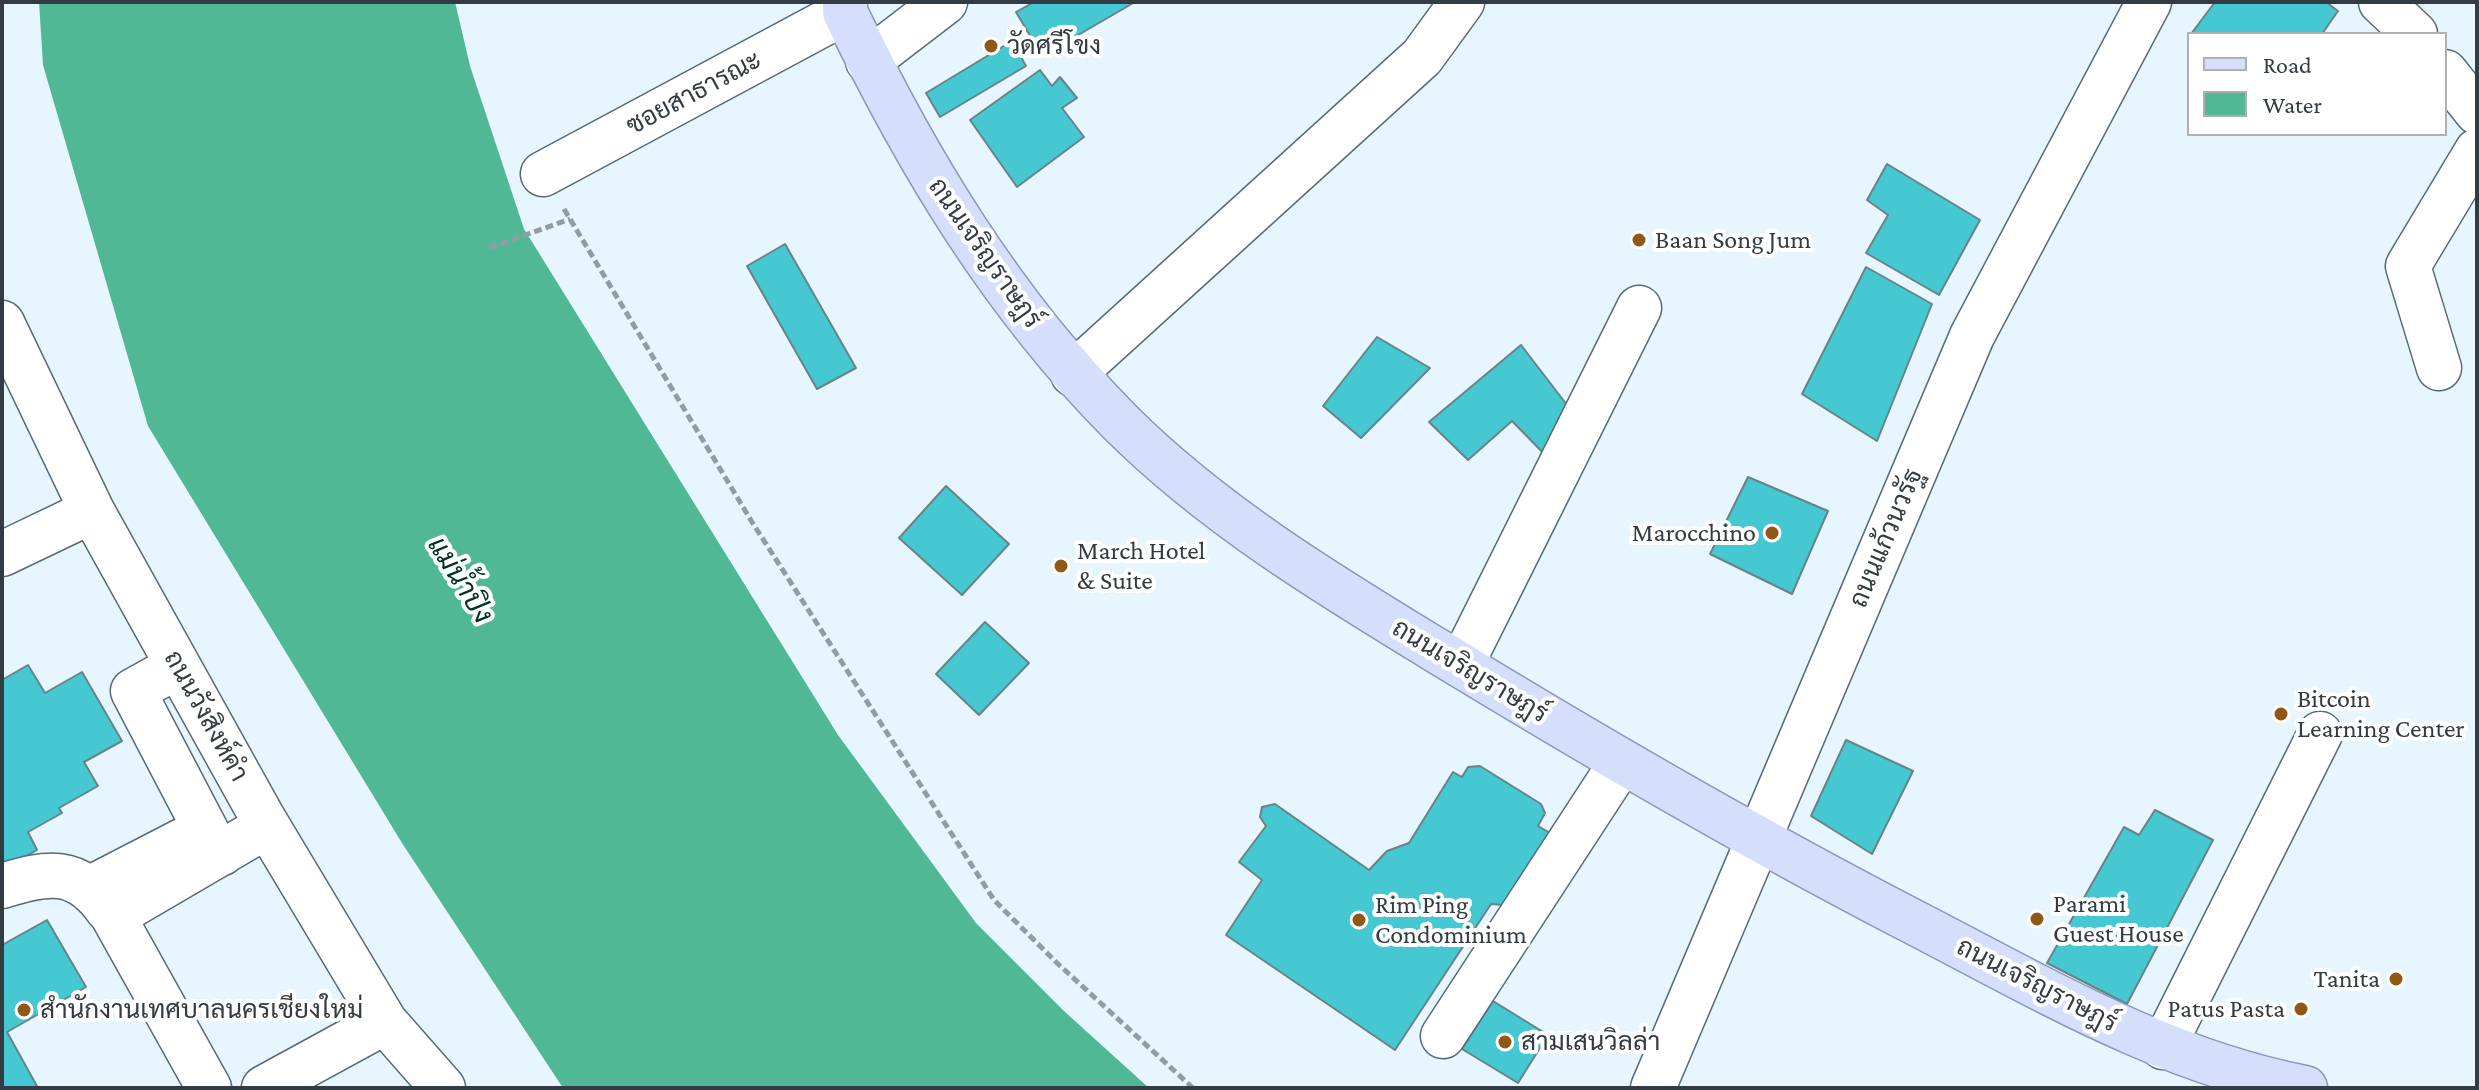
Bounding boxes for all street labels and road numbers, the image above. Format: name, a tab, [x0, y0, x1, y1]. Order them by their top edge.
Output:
street label: ซอยสาธารณะ	[621, 44, 767, 142]
street label: ถนนเจริญราษฎร์	[922, 172, 1048, 334]
street label: ถนนแก้วนวรัฐ	[1843, 464, 1929, 612]
street label: ถนนเจริญราษฎร์	[1386, 612, 1554, 730]
street label: ถนนวังสิงห์คำ	[157, 645, 255, 787]
street label: ถนนเจริญราษฎร์	[1951, 931, 2123, 1039]

